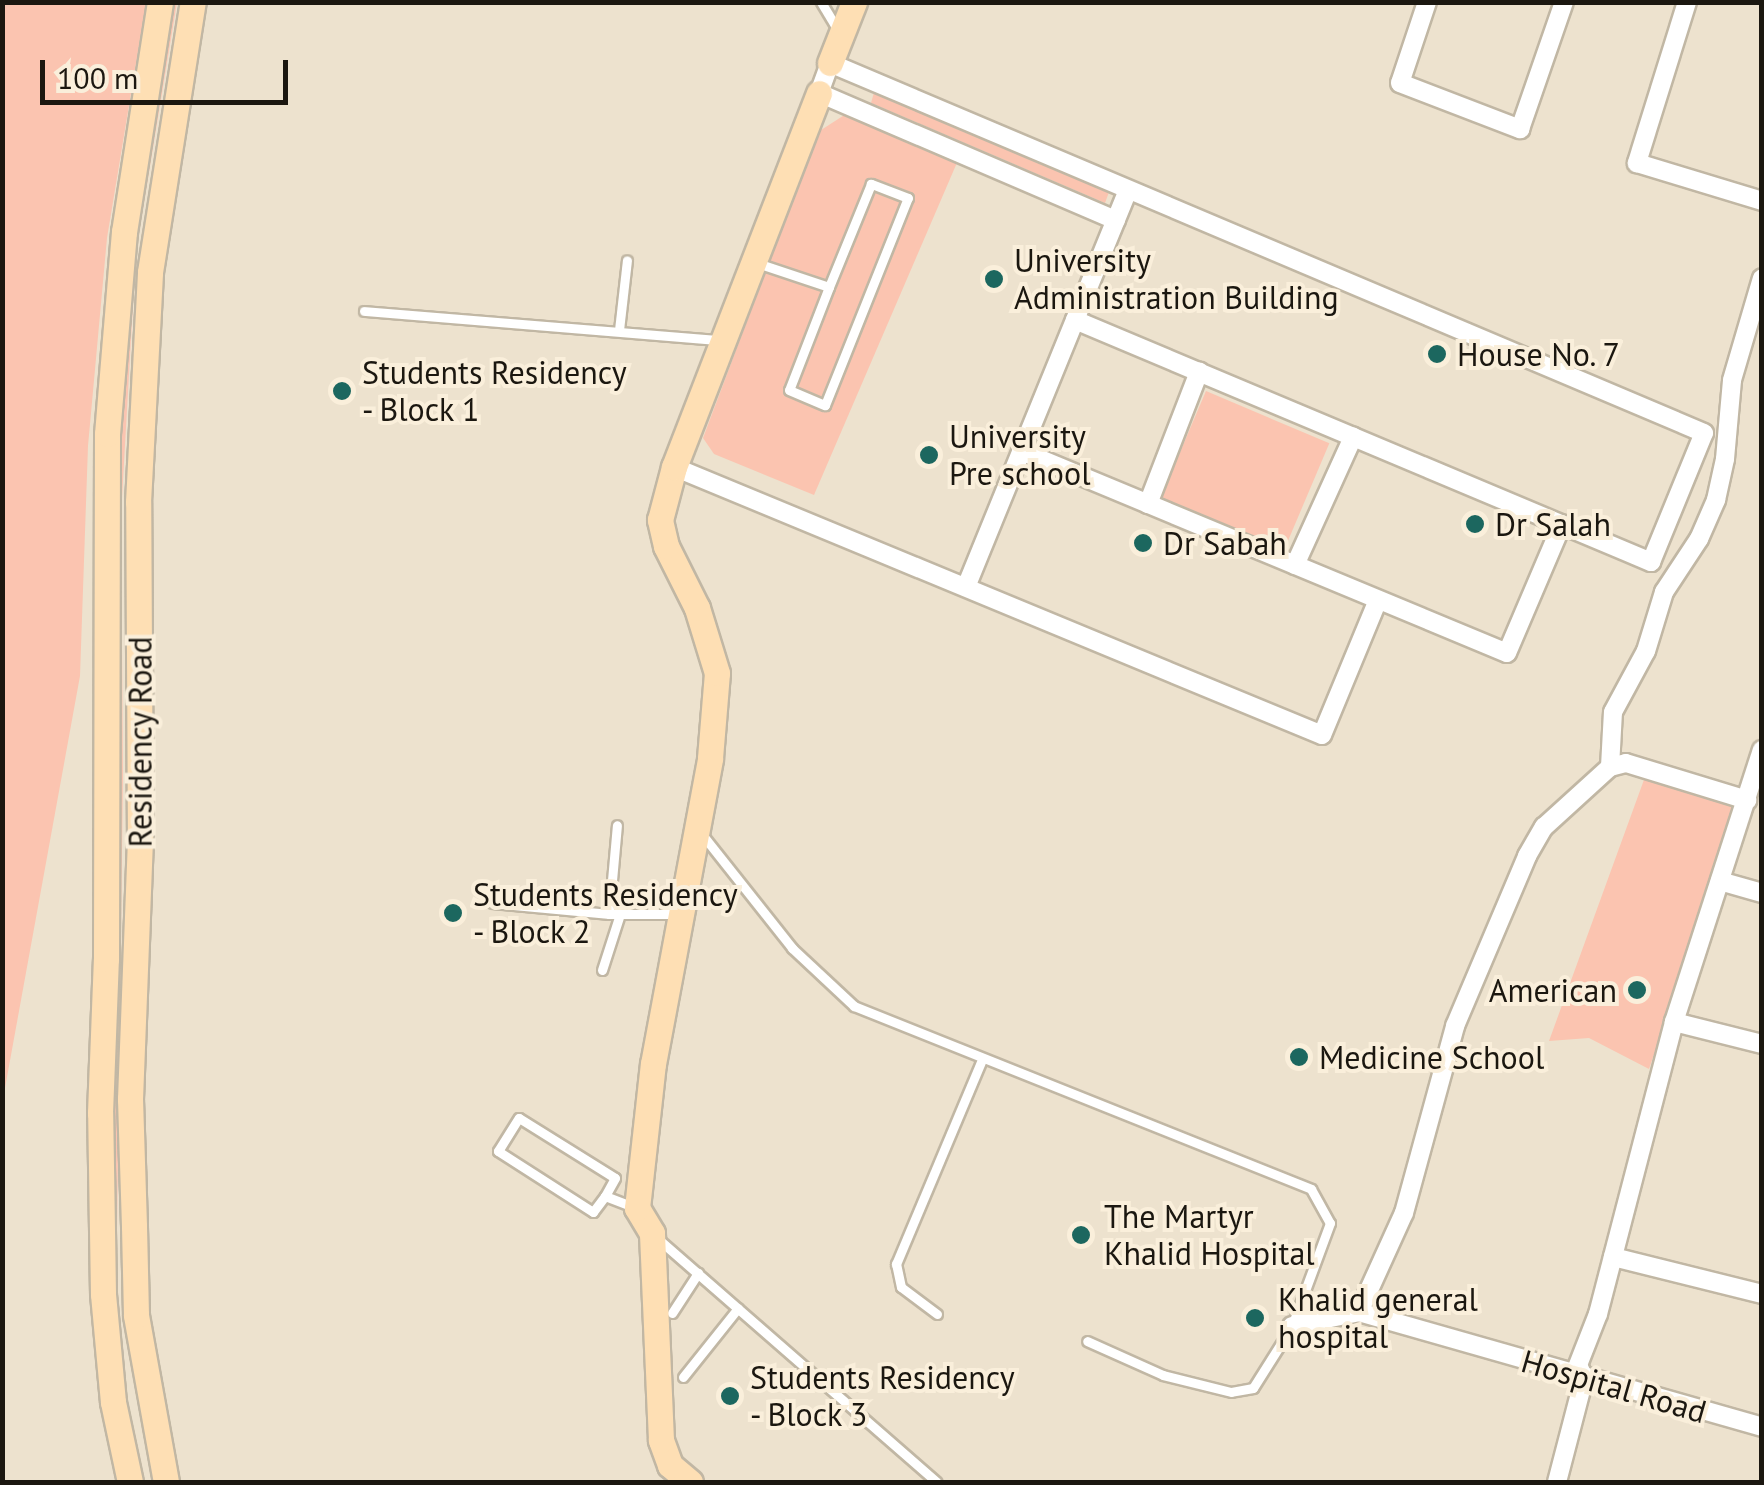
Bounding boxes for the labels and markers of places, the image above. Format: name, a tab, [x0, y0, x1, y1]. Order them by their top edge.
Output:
place label: University Administration Building	[1014, 242, 1339, 317]
marker: University Administration Building	[983, 268, 1005, 290]
place label: House No. 7	[1457, 335, 1622, 373]
marker: House No. 7	[1426, 343, 1448, 365]
place label: Students Residency - Block 1	[362, 354, 627, 429]
marker: Students Residency - Block 1	[331, 380, 353, 402]
place label: University Pre school	[949, 418, 1091, 493]
marker: University Pre school	[918, 444, 940, 466]
place label: Dr Salah	[1495, 505, 1611, 543]
marker: Dr Salah	[1464, 513, 1486, 535]
place label: Dr Sabah	[1163, 524, 1287, 562]
marker: Dr Sabah	[1132, 532, 1154, 554]
place label: Students Residency - Block 2	[473, 876, 738, 951]
marker: Students Residency - Block 2	[442, 902, 464, 924]
place label: American	[1489, 971, 1617, 1009]
marker: American	[1626, 979, 1648, 1001]
place label: Medicine School	[1319, 1038, 1544, 1076]
marker: Medicine School	[1288, 1046, 1310, 1068]
place label: The Martyr Khalid Hospital	[1104, 1198, 1315, 1273]
marker: The Martyr Khalid Hospital	[1068, 1222, 1094, 1248]
place label: Khalid general hospital	[1278, 1281, 1478, 1356]
marker: Khalid general hospital	[1242, 1305, 1268, 1331]
place label: Students Residency - Block 3	[750, 1359, 1015, 1434]
marker: Students Residency - Block 3	[719, 1385, 741, 1407]

